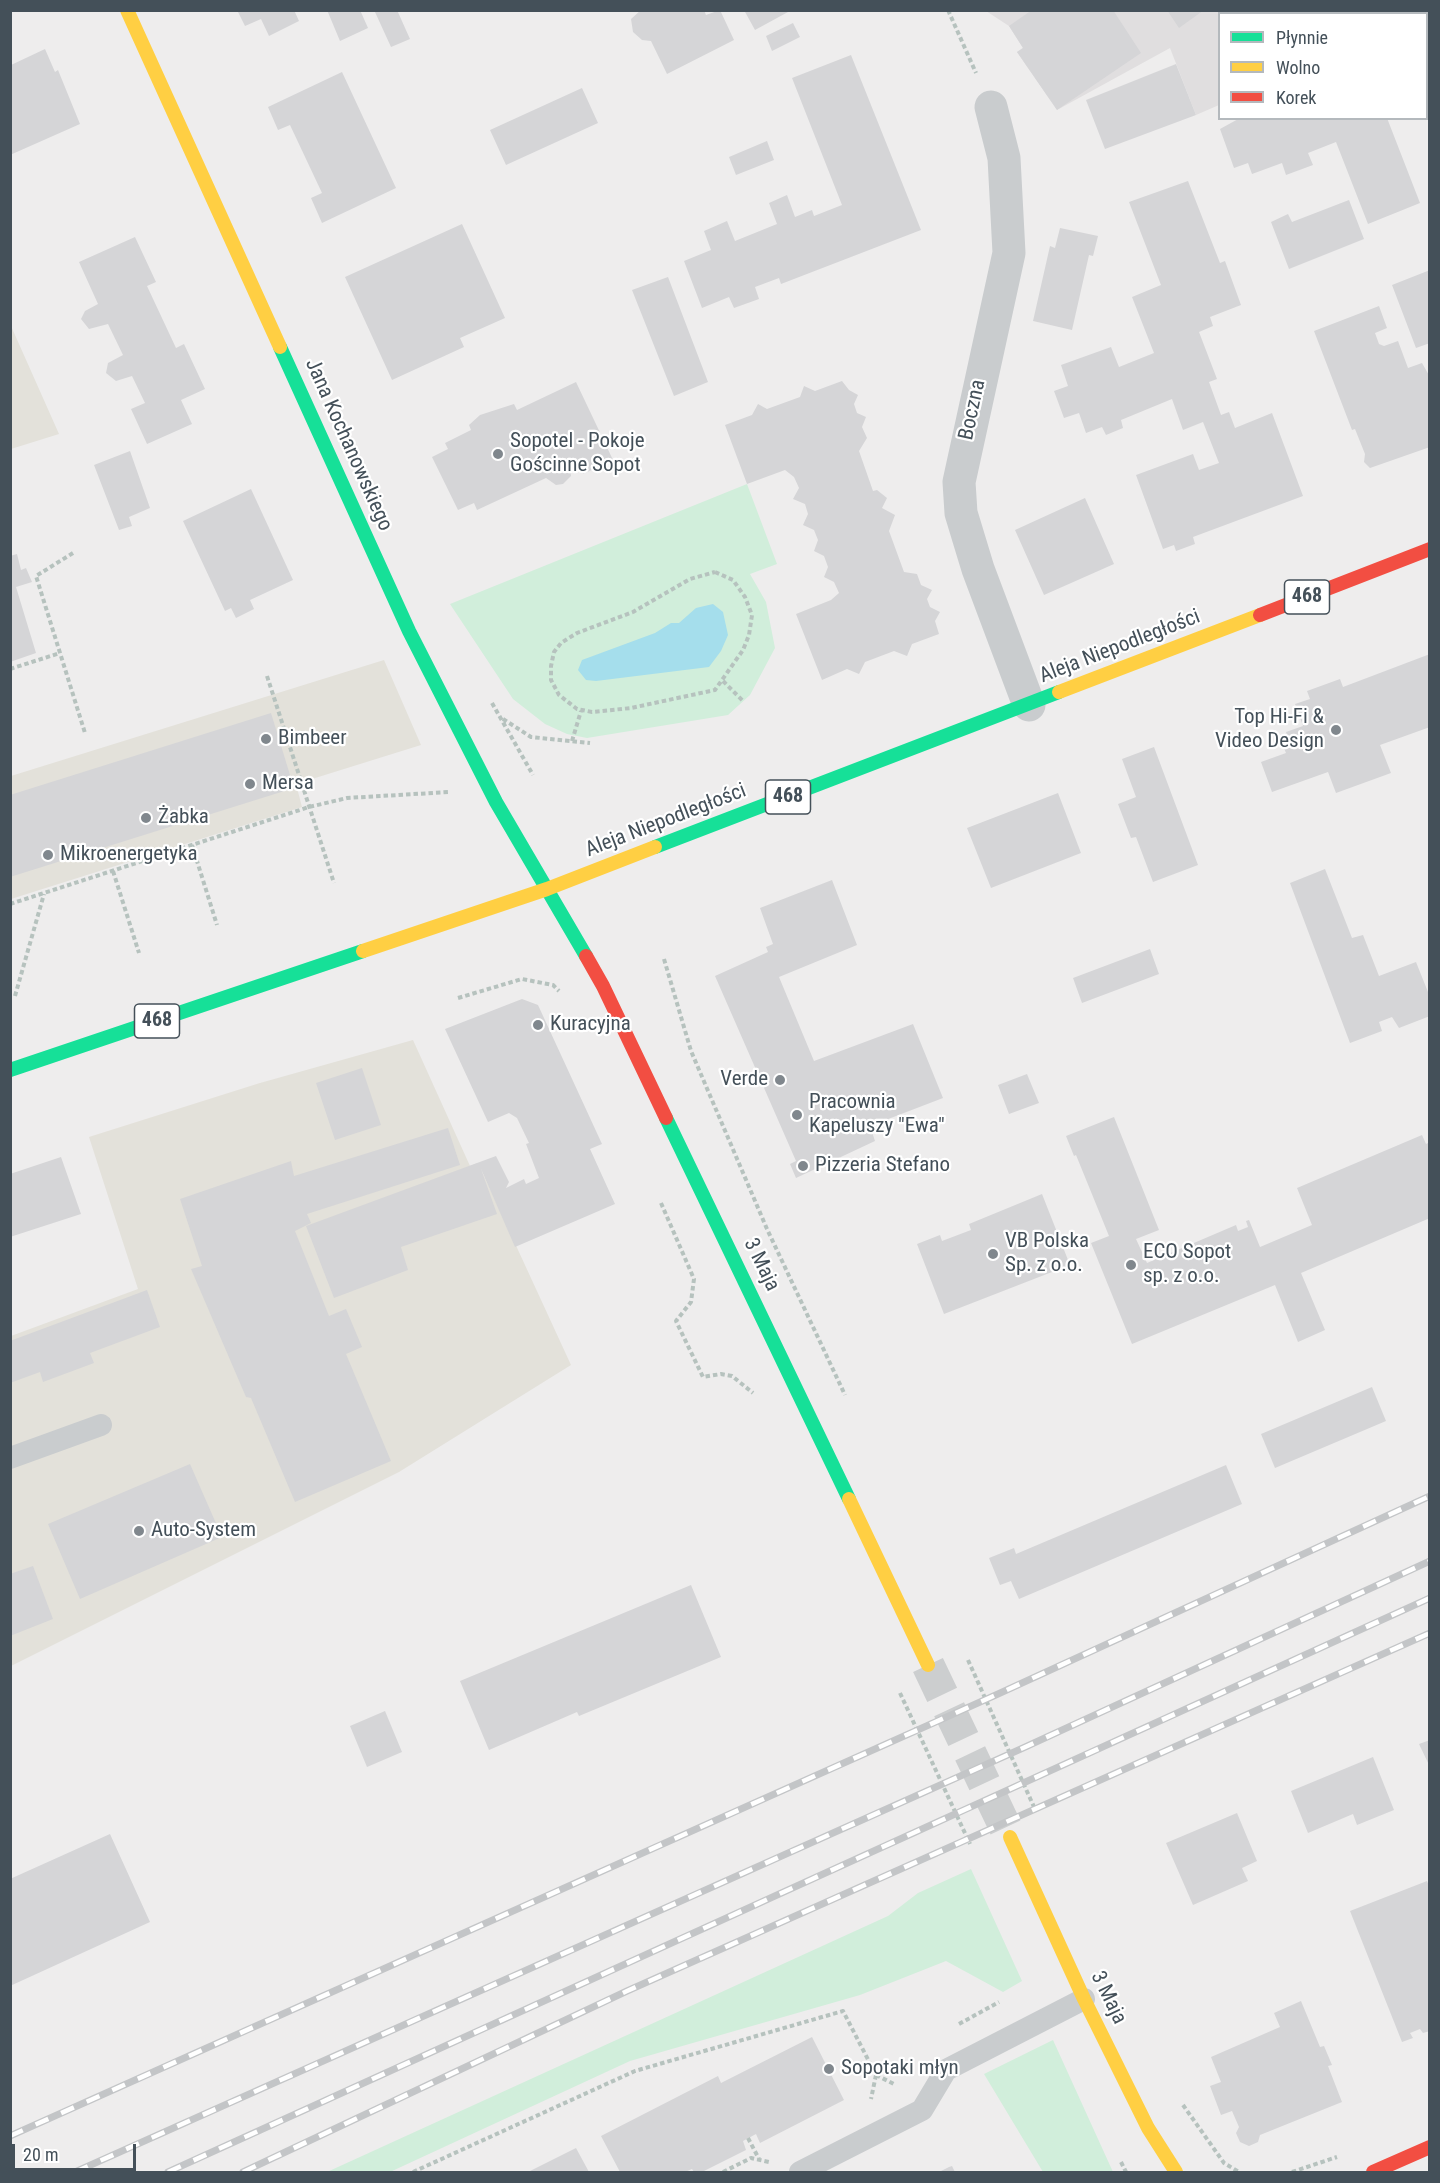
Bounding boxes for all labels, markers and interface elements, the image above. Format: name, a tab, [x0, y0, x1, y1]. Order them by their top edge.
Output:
legend	[1218, 12, 1428, 120]
text: Płynnie	[1276, 27, 1328, 48]
text: Wolno	[1276, 57, 1320, 78]
text: Korek	[1276, 87, 1316, 108]
street label: Jana Kochanowskiego	[299, 355, 397, 535]
street label: Boczna	[954, 377, 992, 443]
place label: Sopotel - Pokoje Gościnne Sopot	[510, 429, 645, 479]
marker: Sopotel - Pokoje Gościnne Sopot	[491, 447, 505, 461]
road number: 468	[1284, 580, 1330, 614]
street label: Aleja Niepodległości	[1036, 605, 1204, 689]
place label: Top Hi-Fi & Video Design	[1215, 705, 1324, 755]
marker: Top Hi-Fi & Video Design	[1329, 723, 1343, 737]
place label: Bimbeer	[278, 726, 347, 752]
marker: Bimbeer	[259, 732, 273, 746]
place label: Mersa	[262, 771, 314, 797]
marker: Mersa	[243, 777, 257, 791]
street label: Aleja Niepodległości	[582, 779, 750, 863]
road number: 468	[766, 780, 810, 814]
place label: Żabka	[158, 805, 209, 831]
marker: Żabka	[139, 811, 153, 825]
place label: Mikroenergetyka	[60, 842, 198, 868]
marker: Mikroenergetyka	[41, 848, 55, 862]
road number: 468	[134, 1004, 180, 1038]
place label: Kuracyjna	[550, 1012, 631, 1038]
marker: Kuracyjna	[531, 1018, 545, 1032]
place label: Verde	[720, 1067, 768, 1093]
marker: Verde	[773, 1073, 787, 1087]
place label: Pracownia Kapeluszy "Ewa"	[809, 1090, 945, 1140]
marker: Pracownia Kapeluszy "Ewa"	[790, 1108, 804, 1122]
place label: Pizzeria Stefano	[815, 1153, 950, 1179]
marker: Pizzeria Stefano	[796, 1159, 810, 1173]
place label: VB Polska Sp. z o.o.	[1005, 1229, 1089, 1279]
street label: 3 Maja	[737, 1234, 785, 1296]
place label: ECO Sopot sp. z o.o.	[1143, 1240, 1231, 1290]
marker: VB Polska Sp. z o.o.	[986, 1247, 1000, 1261]
marker: ECO Sopot sp. z o.o.	[1124, 1258, 1138, 1272]
place label: Auto-System	[151, 1518, 256, 1544]
marker: Auto-System	[132, 1524, 146, 1538]
street label: 3 Maja	[1084, 1967, 1132, 2029]
place label: Sopotaki młyn	[841, 2056, 959, 2082]
marker: Sopotaki młyn	[822, 2062, 836, 2076]
scale bar	[15, 2132, 140, 2170]
text: 20 m	[23, 2144, 58, 2165]

